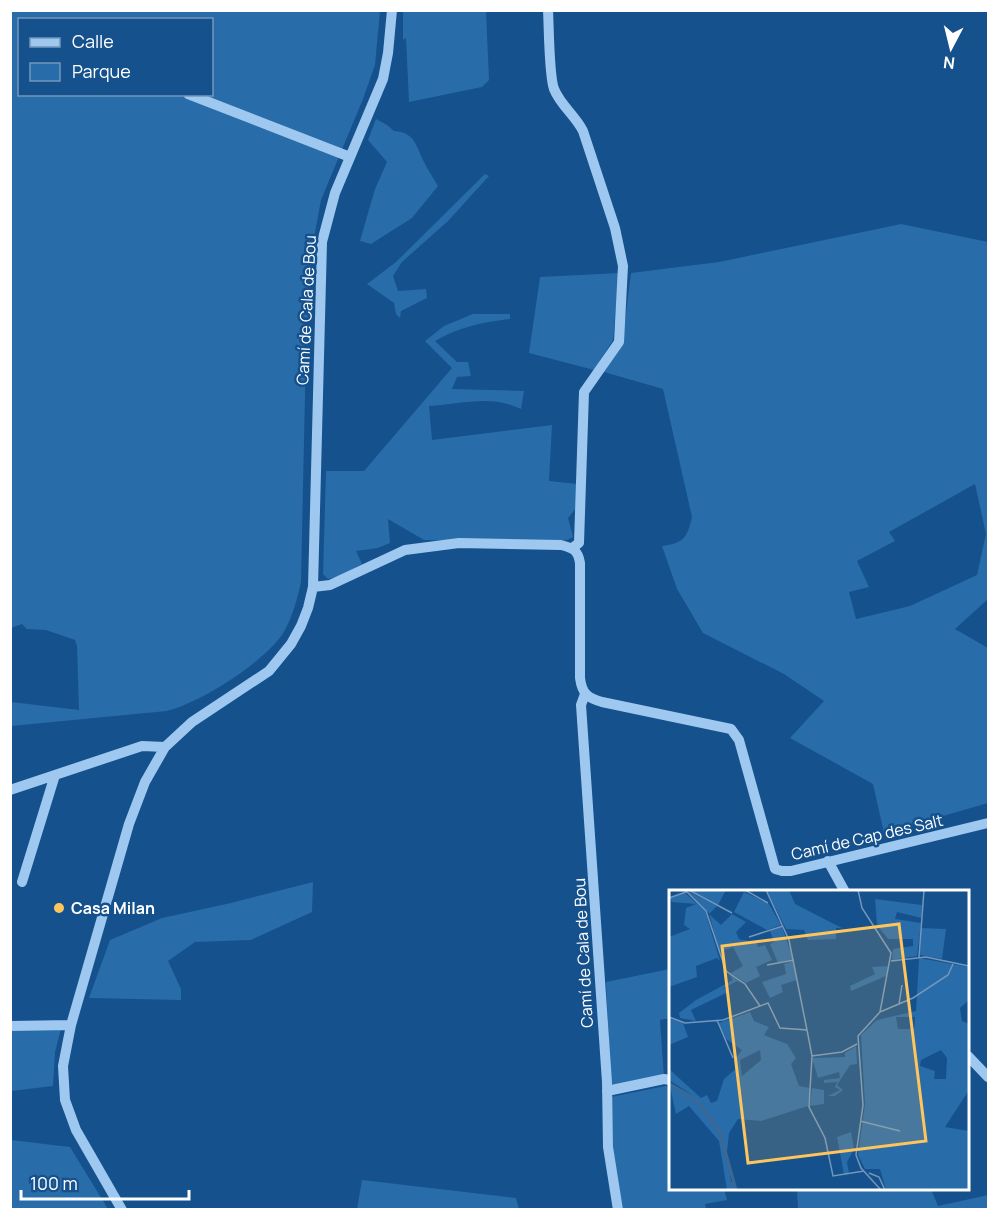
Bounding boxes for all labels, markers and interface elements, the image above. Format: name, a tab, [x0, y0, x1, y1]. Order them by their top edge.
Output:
legend	[18, 18, 213, 96]
north arrow	[921, 18, 981, 78]
text: Calle	[72, 29, 114, 53]
text: N	[942, 51, 956, 75]
text: Parque	[72, 59, 131, 83]
street label: Camí de Cala de Bou	[291, 235, 321, 385]
street label: Camí de Cap des Salt	[789, 809, 945, 865]
street label: Camí de Cala de Bou	[568, 878, 598, 1028]
inset map	[669, 890, 969, 1190]
place label: Casa Milan	[71, 897, 155, 919]
marker: Casa Milan	[52, 901, 66, 915]
scale bar	[21, 1163, 189, 1201]
text: 100 m	[30, 1171, 78, 1195]

